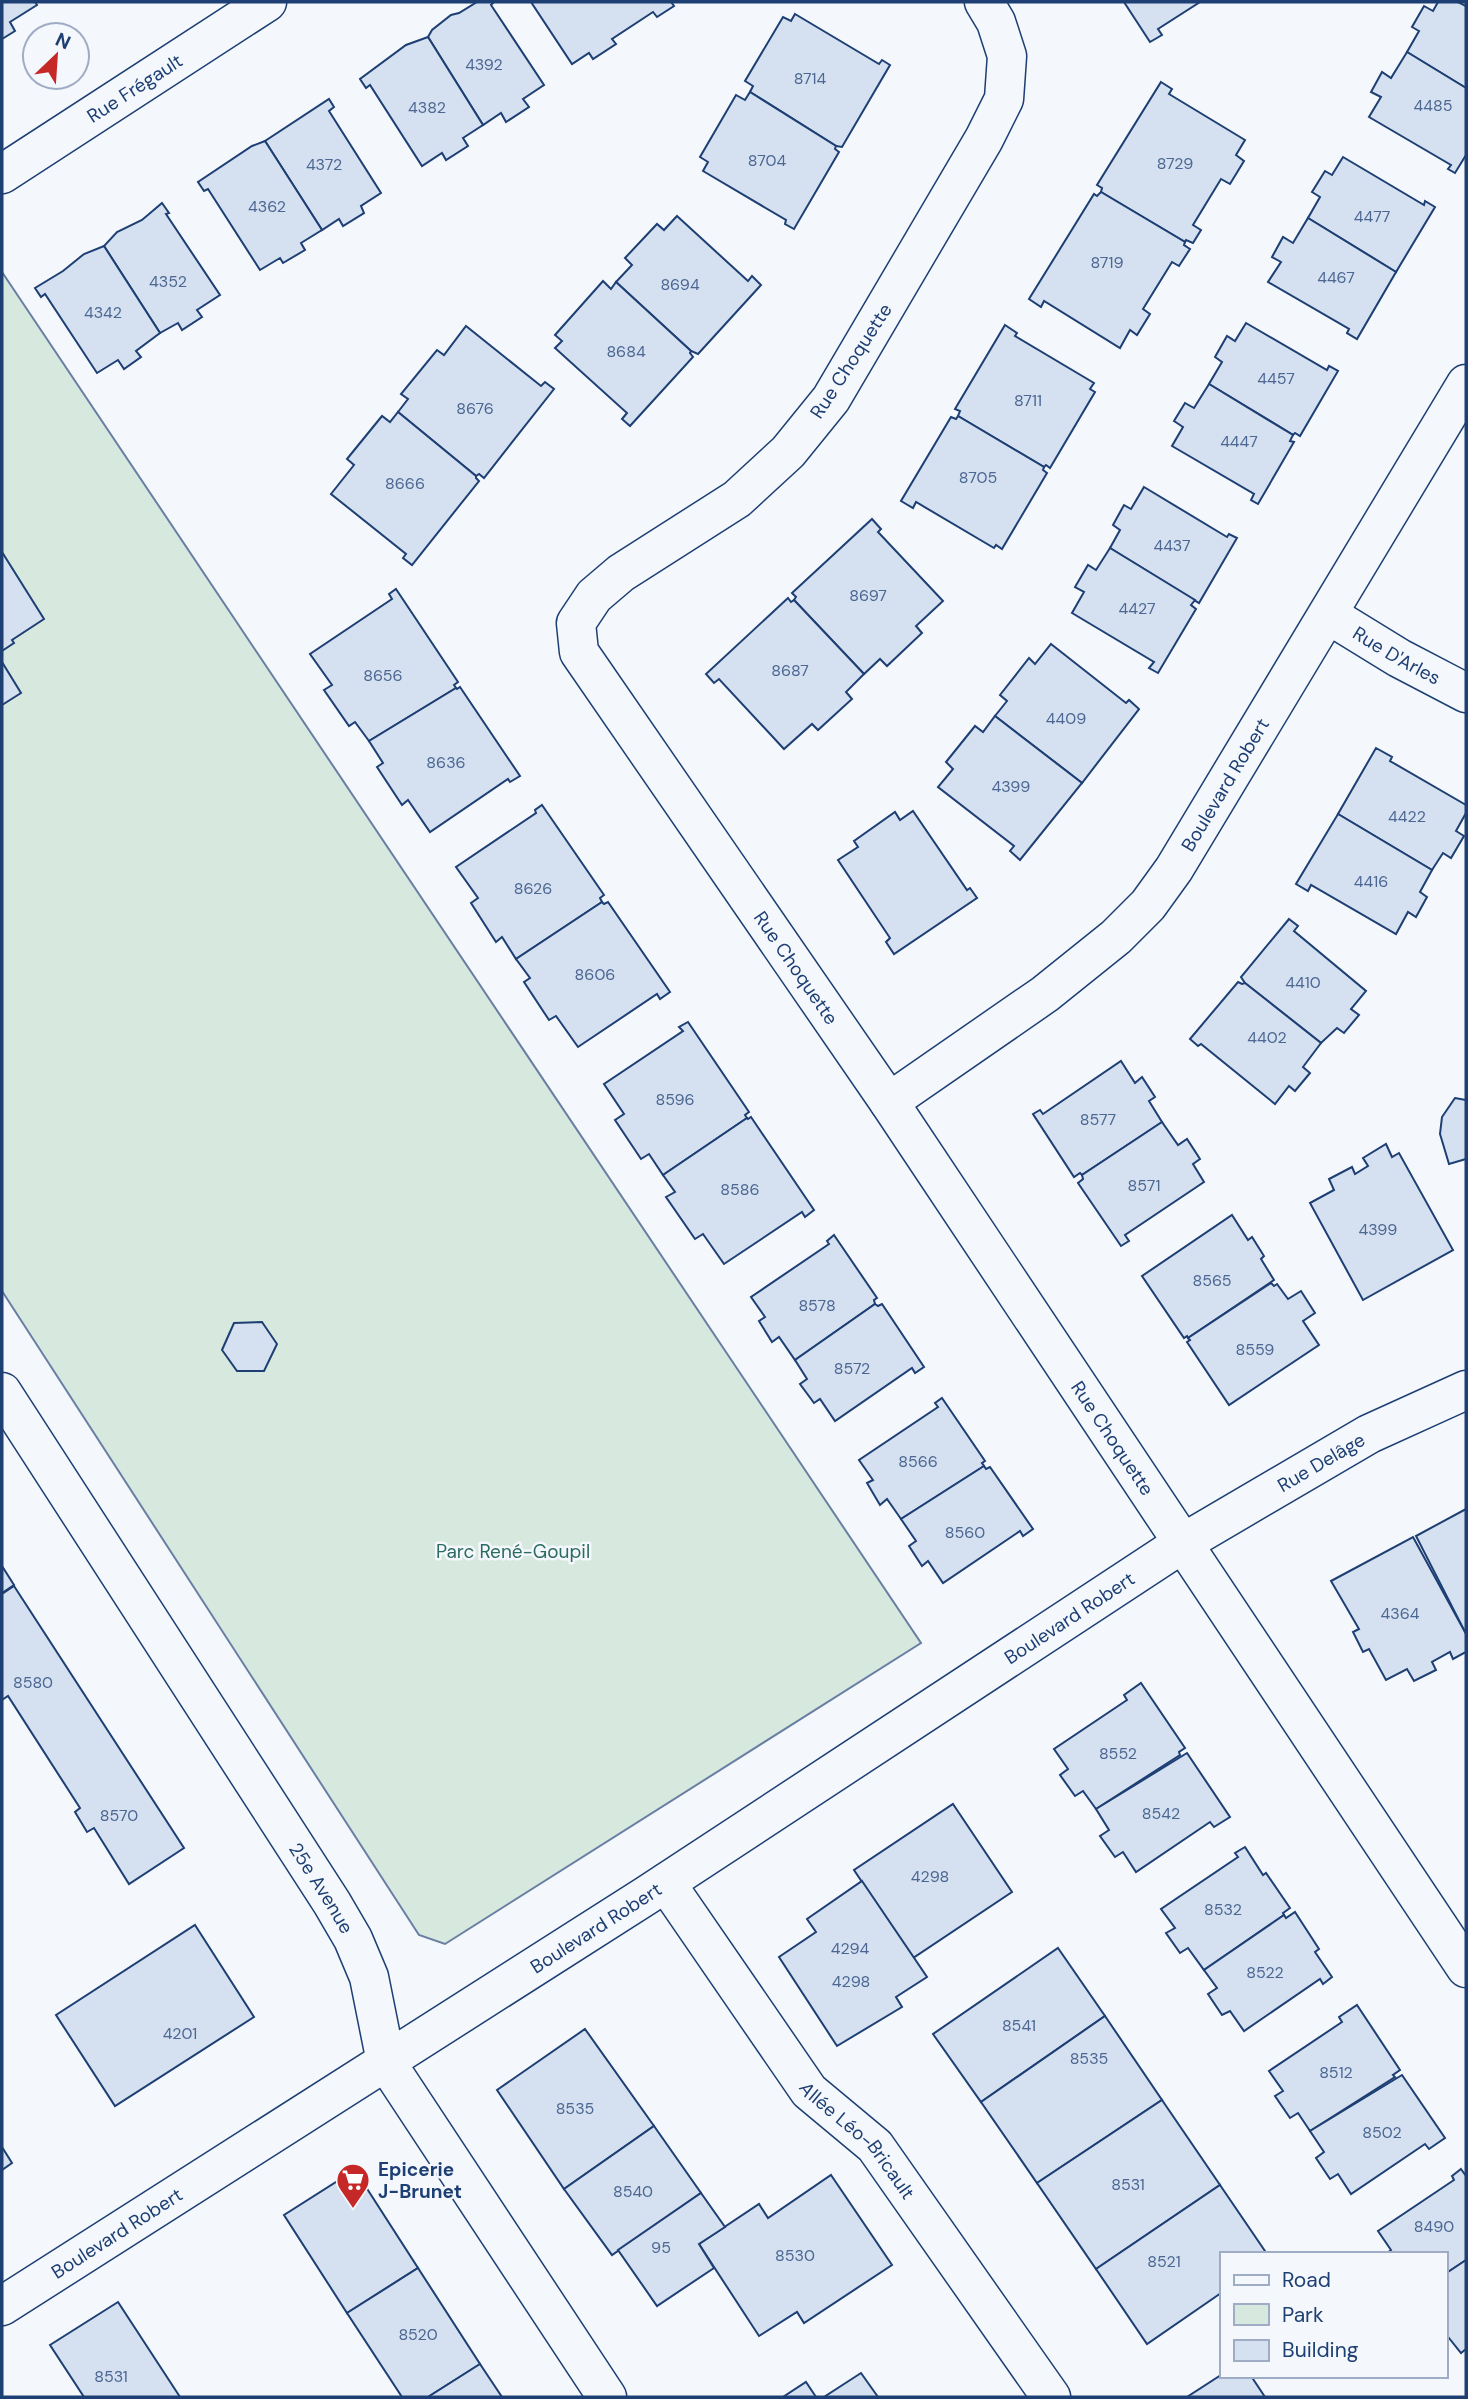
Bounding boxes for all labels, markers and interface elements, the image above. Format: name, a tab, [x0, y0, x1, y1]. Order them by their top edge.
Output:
north arrow	[21, 21, 91, 91]
text: N	[51, 27, 75, 55]
street label: Rue Frégault	[82, 48, 187, 128]
house number: 4392	[465, 54, 503, 75]
house number: 8714	[794, 68, 827, 89]
house number: 4485	[1414, 95, 1452, 116]
house number: 4382	[408, 97, 446, 118]
house number: 8704	[748, 150, 786, 171]
house number: 8729	[1157, 153, 1193, 174]
house number: 4372	[306, 154, 342, 175]
house number: 4362	[248, 196, 286, 217]
house number: 4477	[1354, 206, 1390, 227]
house number: 8719	[1091, 252, 1123, 273]
house number: 4467	[1317, 267, 1355, 288]
house number: 4352	[149, 271, 187, 292]
house number: 8694	[660, 274, 700, 295]
street label: Rue Choquette	[804, 299, 898, 423]
house number: 4342	[84, 302, 122, 323]
house number: 8684	[606, 341, 646, 362]
house number: 4457	[1257, 368, 1295, 389]
house number: 8711	[1014, 390, 1042, 411]
house number: 8676	[456, 398, 494, 419]
house number: 4447	[1220, 431, 1258, 452]
house number: 8705	[959, 467, 997, 488]
house number: 8666	[385, 473, 425, 494]
house number: 4437	[1153, 535, 1191, 556]
house number: 8697	[849, 585, 887, 606]
house number: 4427	[1119, 598, 1155, 619]
street label: Rue D'Arles	[1348, 620, 1445, 690]
house number: 8687	[771, 660, 809, 681]
house number: 8656	[363, 665, 403, 686]
house number: 4409	[1046, 708, 1086, 729]
street label: Boulevard Robert	[1175, 713, 1274, 856]
house number: 8636	[426, 752, 466, 773]
house number: 4399	[992, 776, 1030, 797]
house number: 4422	[1388, 806, 1426, 827]
house number: 4416	[1354, 871, 1388, 892]
house number: 8626	[514, 878, 552, 899]
street label: Rue Choquette	[748, 906, 844, 1029]
house number: 8606	[575, 964, 615, 985]
house number: 4410	[1285, 972, 1321, 993]
house number: 4402	[1247, 1027, 1287, 1048]
house number: 8596	[655, 1089, 695, 1110]
house number: 8577	[1080, 1109, 1116, 1130]
house number: 8571	[1128, 1175, 1160, 1196]
house number: 8586	[720, 1179, 760, 1200]
house number: 4399	[1359, 1219, 1397, 1240]
house number: 8565	[1193, 1270, 1231, 1291]
house number: 8578	[798, 1295, 836, 1316]
house number: 8559	[1236, 1339, 1274, 1360]
house number: 8572	[834, 1358, 870, 1379]
street label: Rue Choquette	[1066, 1376, 1160, 1500]
street label: Rue Delâge	[1273, 1427, 1369, 1498]
house number: 8566	[898, 1451, 938, 1472]
house number: 8560	[945, 1522, 985, 1543]
park label: Parc René-Goupil	[436, 1539, 590, 1564]
street label: Boulevard Robert	[999, 1566, 1139, 1670]
house number: 4364	[1381, 1603, 1420, 1624]
house number: 8580	[13, 1672, 53, 1693]
house number: 8552	[1099, 1743, 1137, 1764]
house number: 8542	[1142, 1803, 1180, 1824]
house number: 8570	[100, 1805, 138, 1826]
street label: 25e Avenue	[284, 1838, 360, 1938]
house number: 4298	[911, 1866, 949, 1887]
street label: Boulevard Robert	[525, 1876, 666, 1979]
house number: 8532	[1204, 1899, 1242, 1920]
house number: 4294	[831, 1938, 870, 1959]
house number: 8522	[1246, 1962, 1284, 1983]
house number: 4298	[832, 1971, 870, 1992]
house number: 8541	[1002, 2015, 1036, 2036]
house number: 4201	[163, 2023, 197, 2044]
house number: 8535	[1070, 2048, 1108, 2069]
house number: 8512	[1319, 2062, 1353, 2083]
street label: Allée Léo-Bricault	[794, 2077, 921, 2204]
house number: 8535	[556, 2098, 594, 2119]
house number: 8502	[1362, 2122, 1402, 2143]
place label: Epicerie J-Brunet	[378, 2157, 462, 2204]
supermarket icon: Epicerie J-Brunet	[334, 2161, 372, 2210]
house number: 8531	[1111, 2174, 1145, 2195]
house number: 8540	[613, 2181, 653, 2202]
street label: Boulevard Robert	[46, 2182, 187, 2284]
house number: 8490	[1414, 2216, 1454, 2237]
house number: 95	[651, 2237, 671, 2258]
house number: 8530	[775, 2245, 815, 2266]
house number: 8521	[1147, 2251, 1181, 2272]
legend	[1220, 2252, 1447, 2378]
text: Road	[1282, 2266, 1331, 2294]
text: Park	[1282, 2301, 1324, 2329]
house number: 8520	[398, 2324, 438, 2345]
text: Building	[1282, 2336, 1359, 2364]
house number: 8531	[94, 2366, 128, 2387]

